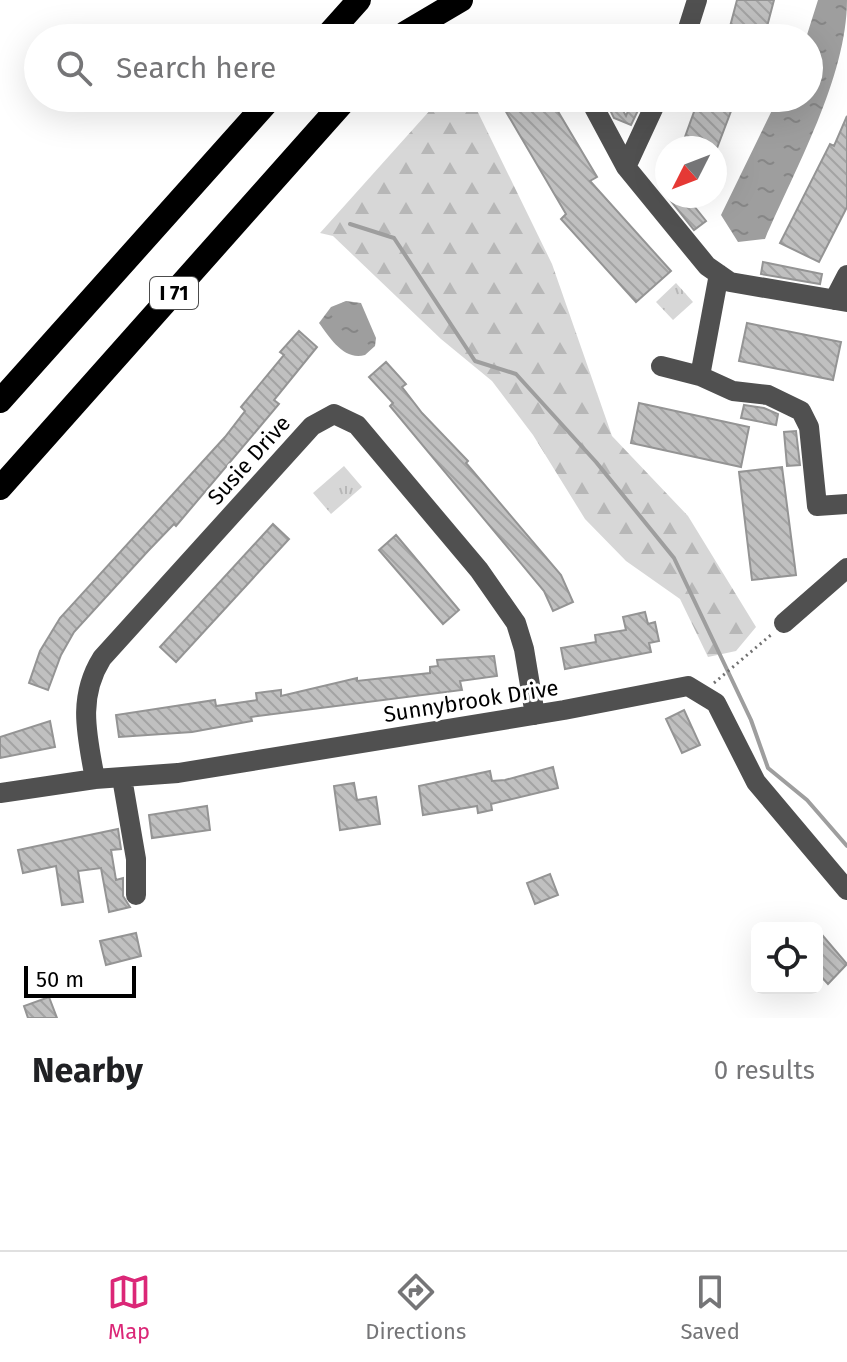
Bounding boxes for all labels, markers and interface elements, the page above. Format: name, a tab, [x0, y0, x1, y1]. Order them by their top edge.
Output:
search box	[24, 24, 823, 112]
icon: search	[52, 46, 96, 90]
text: Search here	[116, 50, 276, 86]
north arrow	[655, 136, 727, 208]
road number: I 71	[150, 277, 198, 309]
street label: Susie Drive	[202, 410, 296, 510]
street label: Sunnybrook Drive	[382, 674, 560, 728]
map controls	[751, 922, 823, 994]
button: locate	[751, 922, 823, 994]
scale bar	[24, 962, 136, 998]
text: 50 m	[36, 966, 84, 993]
text: Nearby	[32, 1050, 143, 1091]
text: 0 results	[714, 1055, 815, 1086]
tab: Map	[107, 1270, 151, 1345]
tab: Directions	[365, 1270, 466, 1345]
tab: Saved	[680, 1270, 740, 1345]

